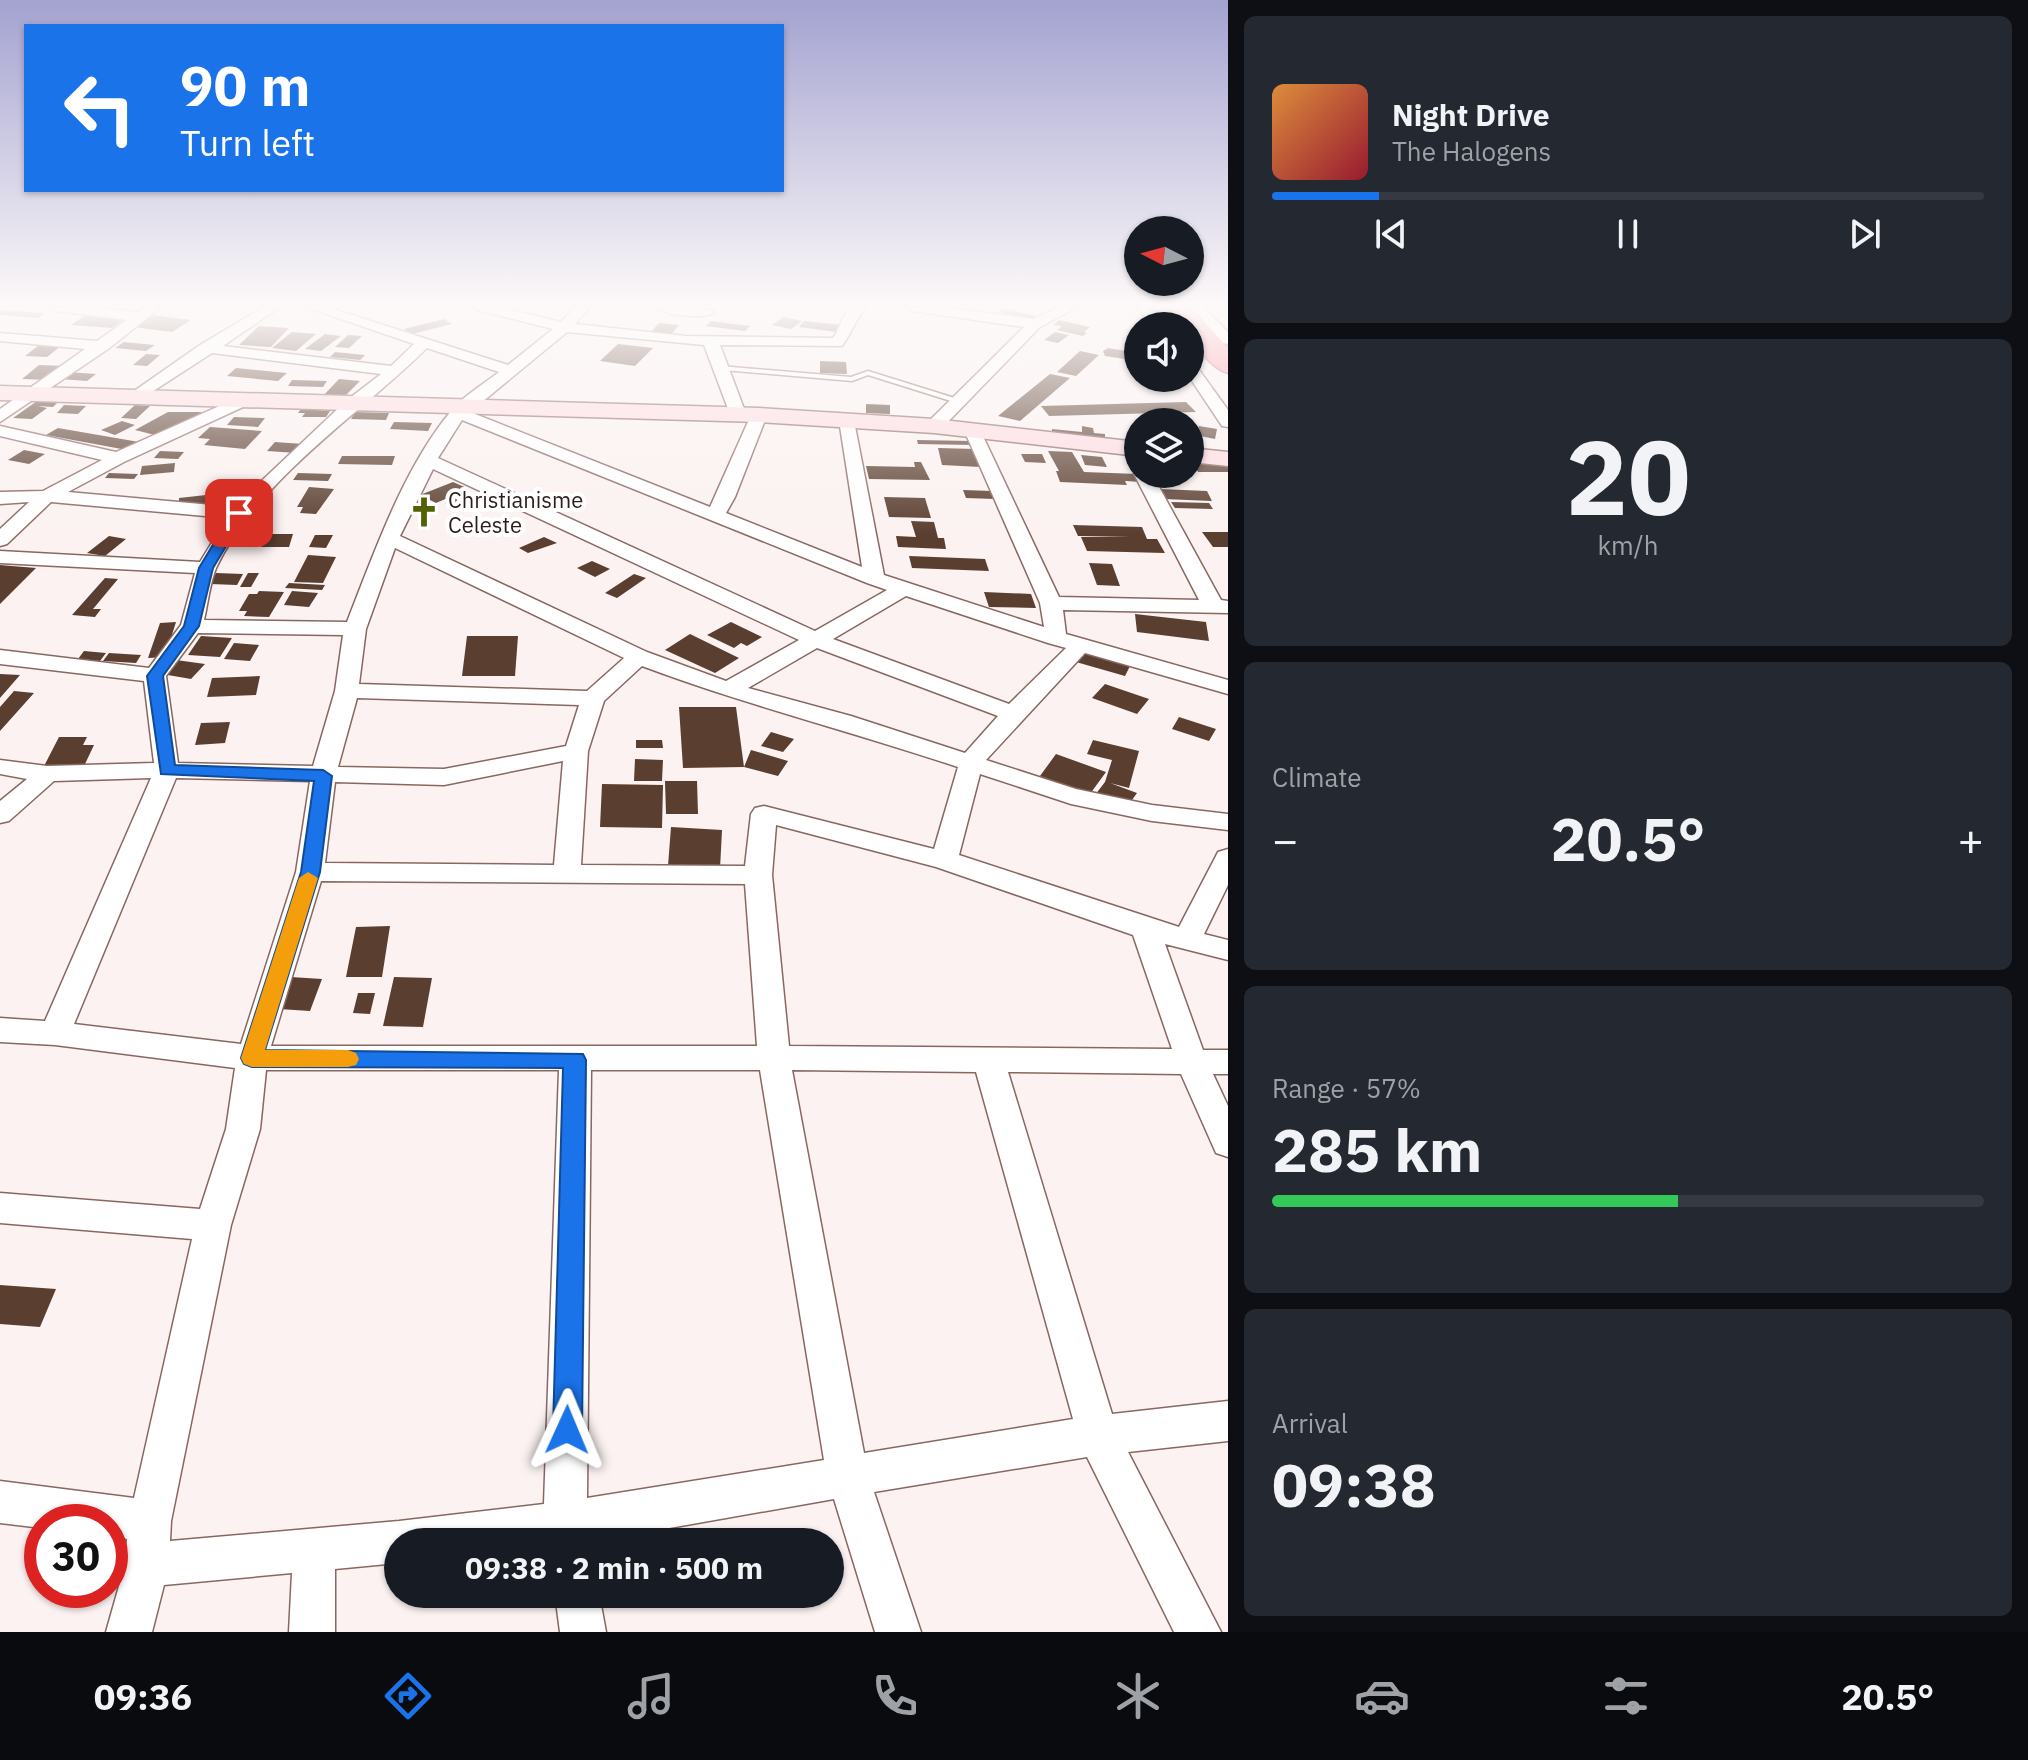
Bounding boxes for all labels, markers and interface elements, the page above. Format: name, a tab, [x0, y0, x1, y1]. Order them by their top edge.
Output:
text: 90 m	[180, 49, 310, 121]
icon: left	[48, 56, 152, 160]
text: Night Drive	[1392, 95, 1550, 134]
text: Turn left	[180, 119, 315, 166]
text: The Halogens	[1392, 134, 1551, 168]
icon: previous	[1369, 212, 1413, 256]
icon: pause	[1606, 212, 1650, 256]
icon: next	[1843, 212, 1887, 256]
north arrow	[1124, 216, 1204, 296]
map controls	[1124, 216, 1204, 488]
button: sound	[1124, 312, 1204, 392]
button: layers	[1124, 408, 1204, 488]
text: 20	[1566, 408, 1690, 544]
pin	[205, 479, 273, 547]
place label: Christianisme Celeste	[448, 485, 583, 539]
icon: arrive	[217, 491, 261, 535]
church icon: Christianisme Celeste	[407, 495, 441, 529]
text: km/h	[1597, 528, 1659, 562]
text: Climate	[1272, 760, 1362, 794]
text: 20.5°	[1551, 799, 1705, 878]
text: −	[1272, 811, 1298, 868]
text: +	[1958, 811, 1984, 868]
text: Range · 57%	[1272, 1071, 1421, 1105]
text: 285 km	[1272, 1110, 1482, 1189]
position arrow	[525, 1388, 609, 1472]
text: Arrival	[1272, 1406, 1348, 1440]
text: 09:38	[1272, 1445, 1436, 1524]
speed limit sign: 30	[24, 1504, 128, 1608]
text: 09:38 · 2 min · 500 m	[465, 1548, 763, 1587]
icon: directions	[380, 1668, 436, 1724]
icon: music	[623, 1668, 679, 1724]
icon: phone	[867, 1668, 923, 1724]
icon: climate	[1110, 1668, 1166, 1724]
icon: car	[1354, 1668, 1410, 1724]
icon: filters	[1598, 1668, 1654, 1724]
text: 09:36	[94, 1673, 192, 1720]
text: 20.5°	[1841, 1673, 1934, 1720]

